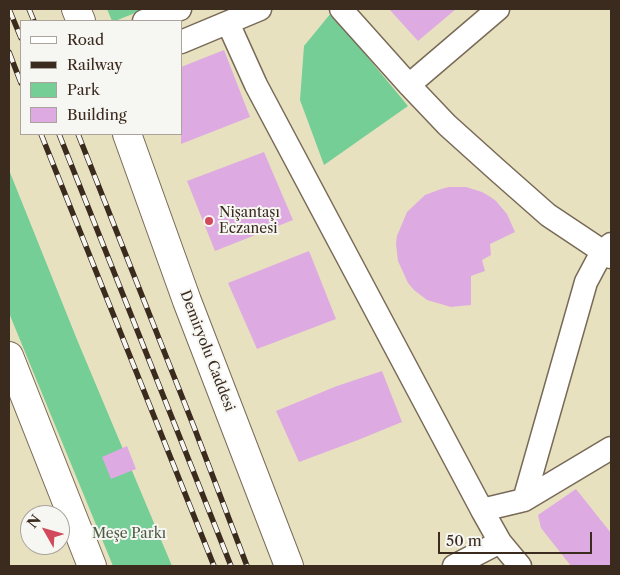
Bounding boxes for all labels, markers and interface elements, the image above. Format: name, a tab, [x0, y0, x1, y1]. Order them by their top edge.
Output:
legend	[20, 20, 182, 135]
text: Road	[67, 30, 104, 49]
text: Railway	[67, 55, 123, 74]
text: Park	[67, 80, 100, 99]
text: Building	[67, 105, 127, 124]
place label: Nişantaşı Eczanesi	[219, 205, 280, 238]
marker: Nişantaşı Eczanesi	[203, 215, 215, 227]
street label: Demiryolu Caddesi	[176, 288, 238, 414]
north arrow	[20, 505, 70, 555]
text: N	[23, 511, 45, 532]
scale bar	[440, 522, 594, 554]
park label: Meşe Parkı	[92, 526, 166, 542]
text: 50 m	[446, 531, 482, 550]

